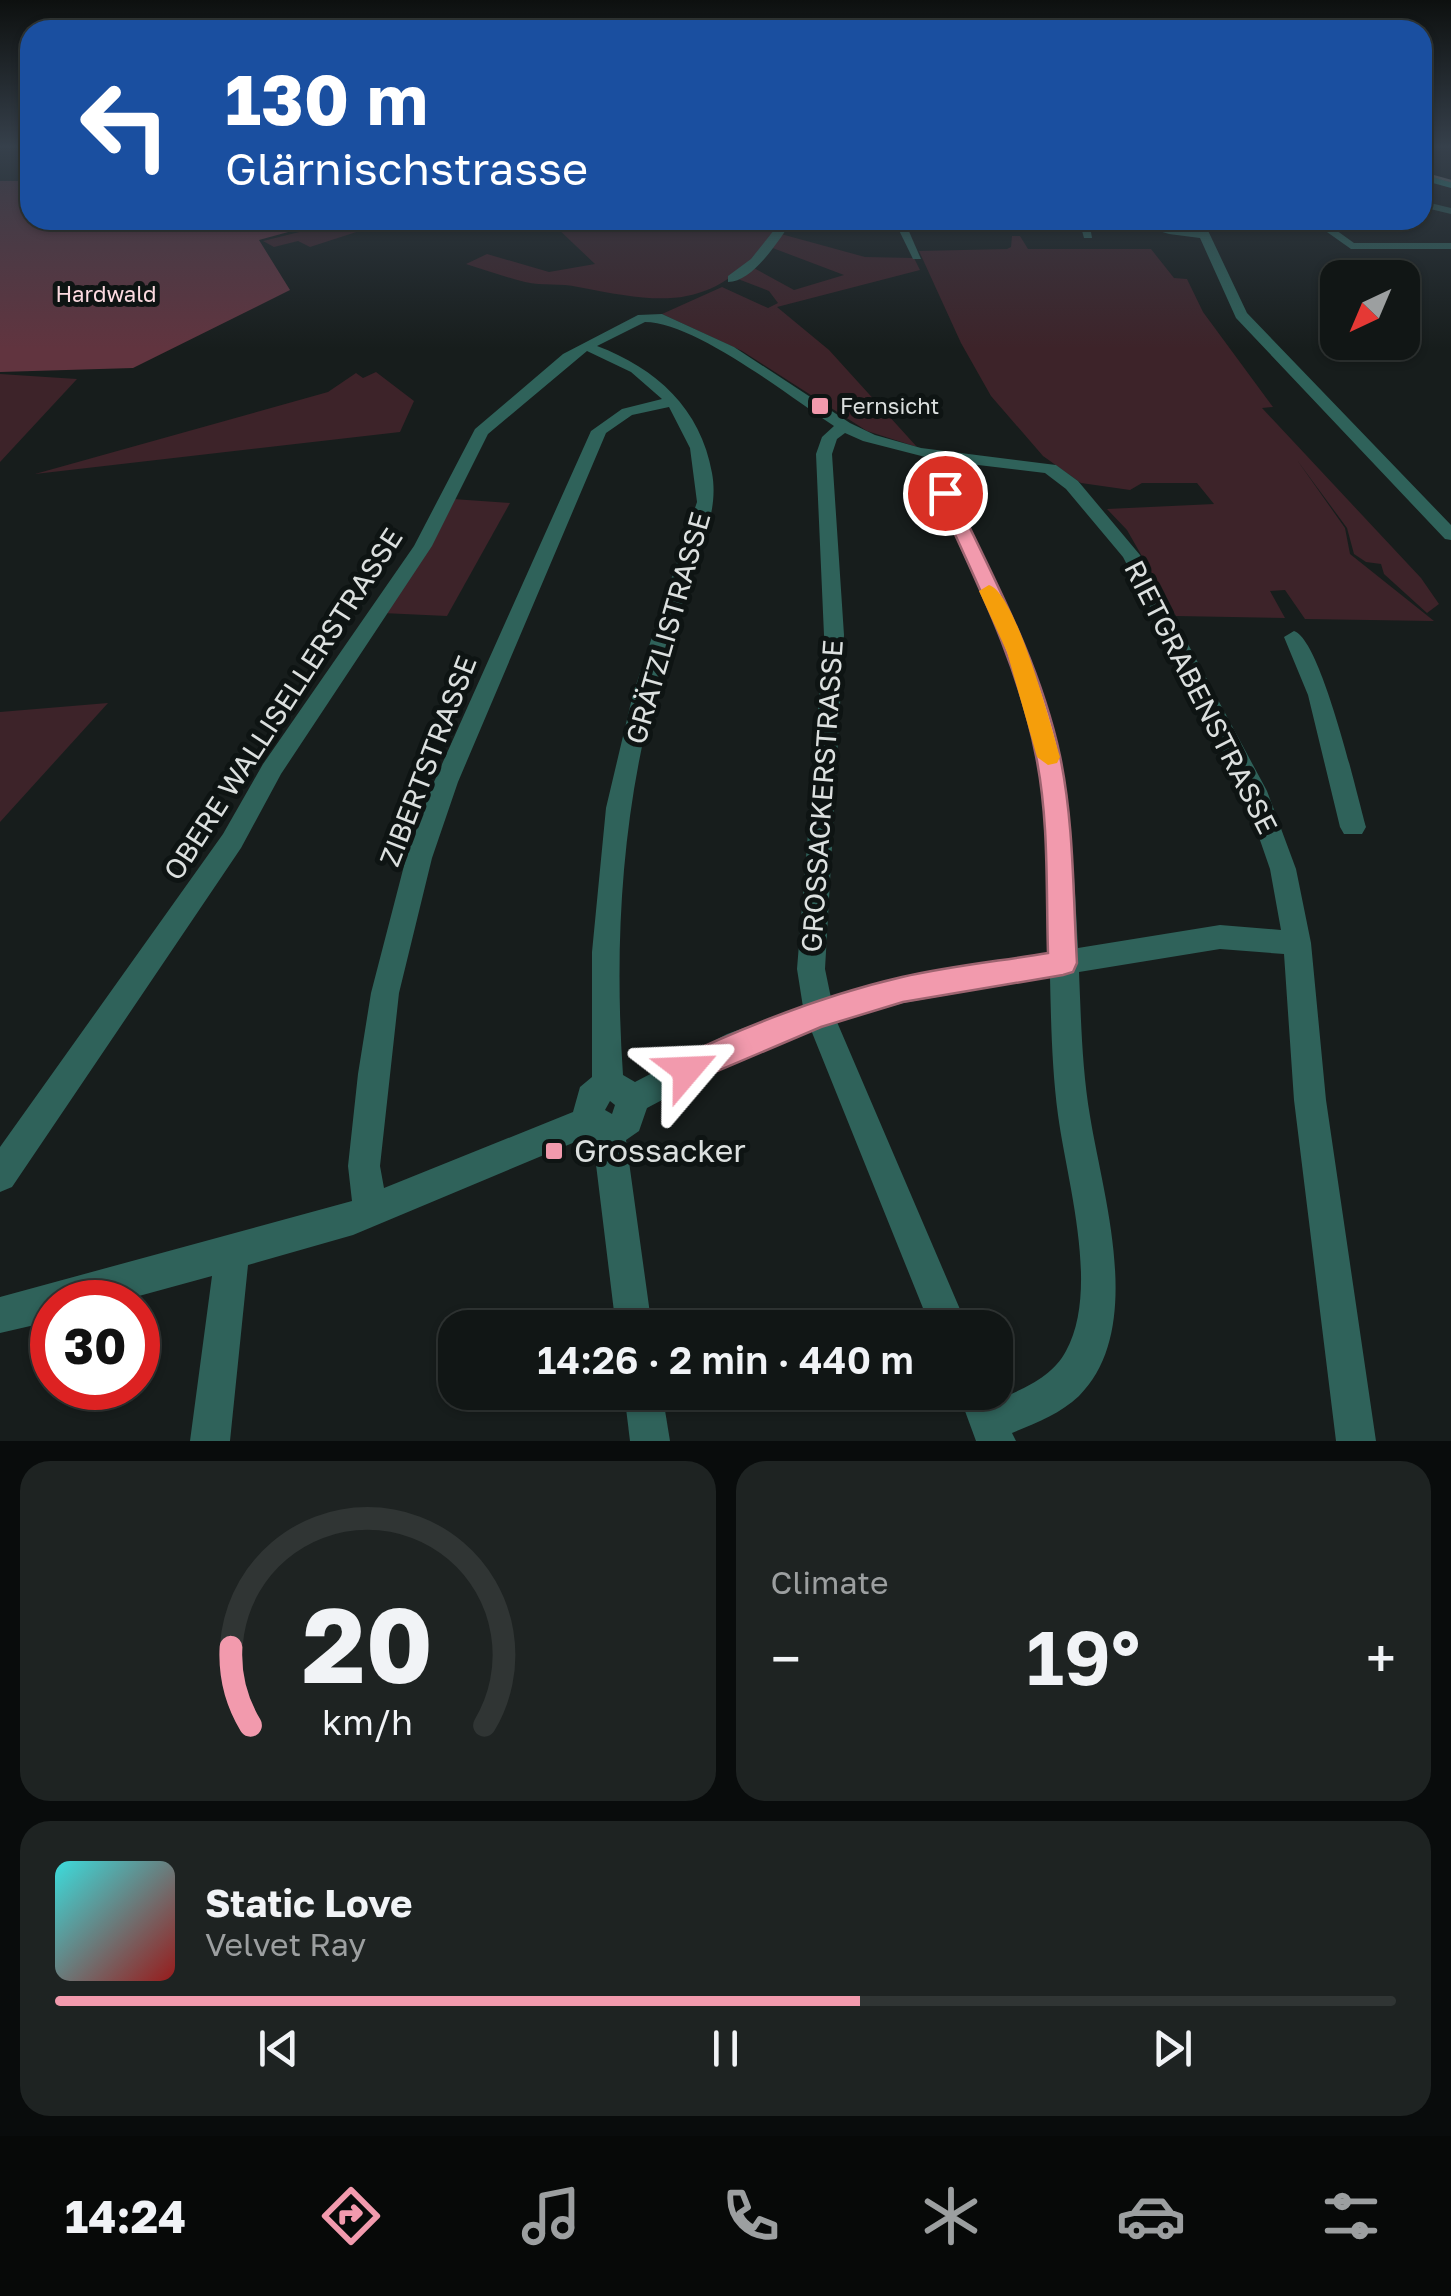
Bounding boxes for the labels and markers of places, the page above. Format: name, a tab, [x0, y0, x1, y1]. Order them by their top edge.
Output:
place label: Fernsicht	[840, 392, 939, 419]
marker: Fernsicht	[809, 395, 831, 417]
pin	[903, 451, 988, 536]
place label: Grossacker	[574, 1131, 746, 1169]
marker: Grossacker	[543, 1140, 565, 1162]

